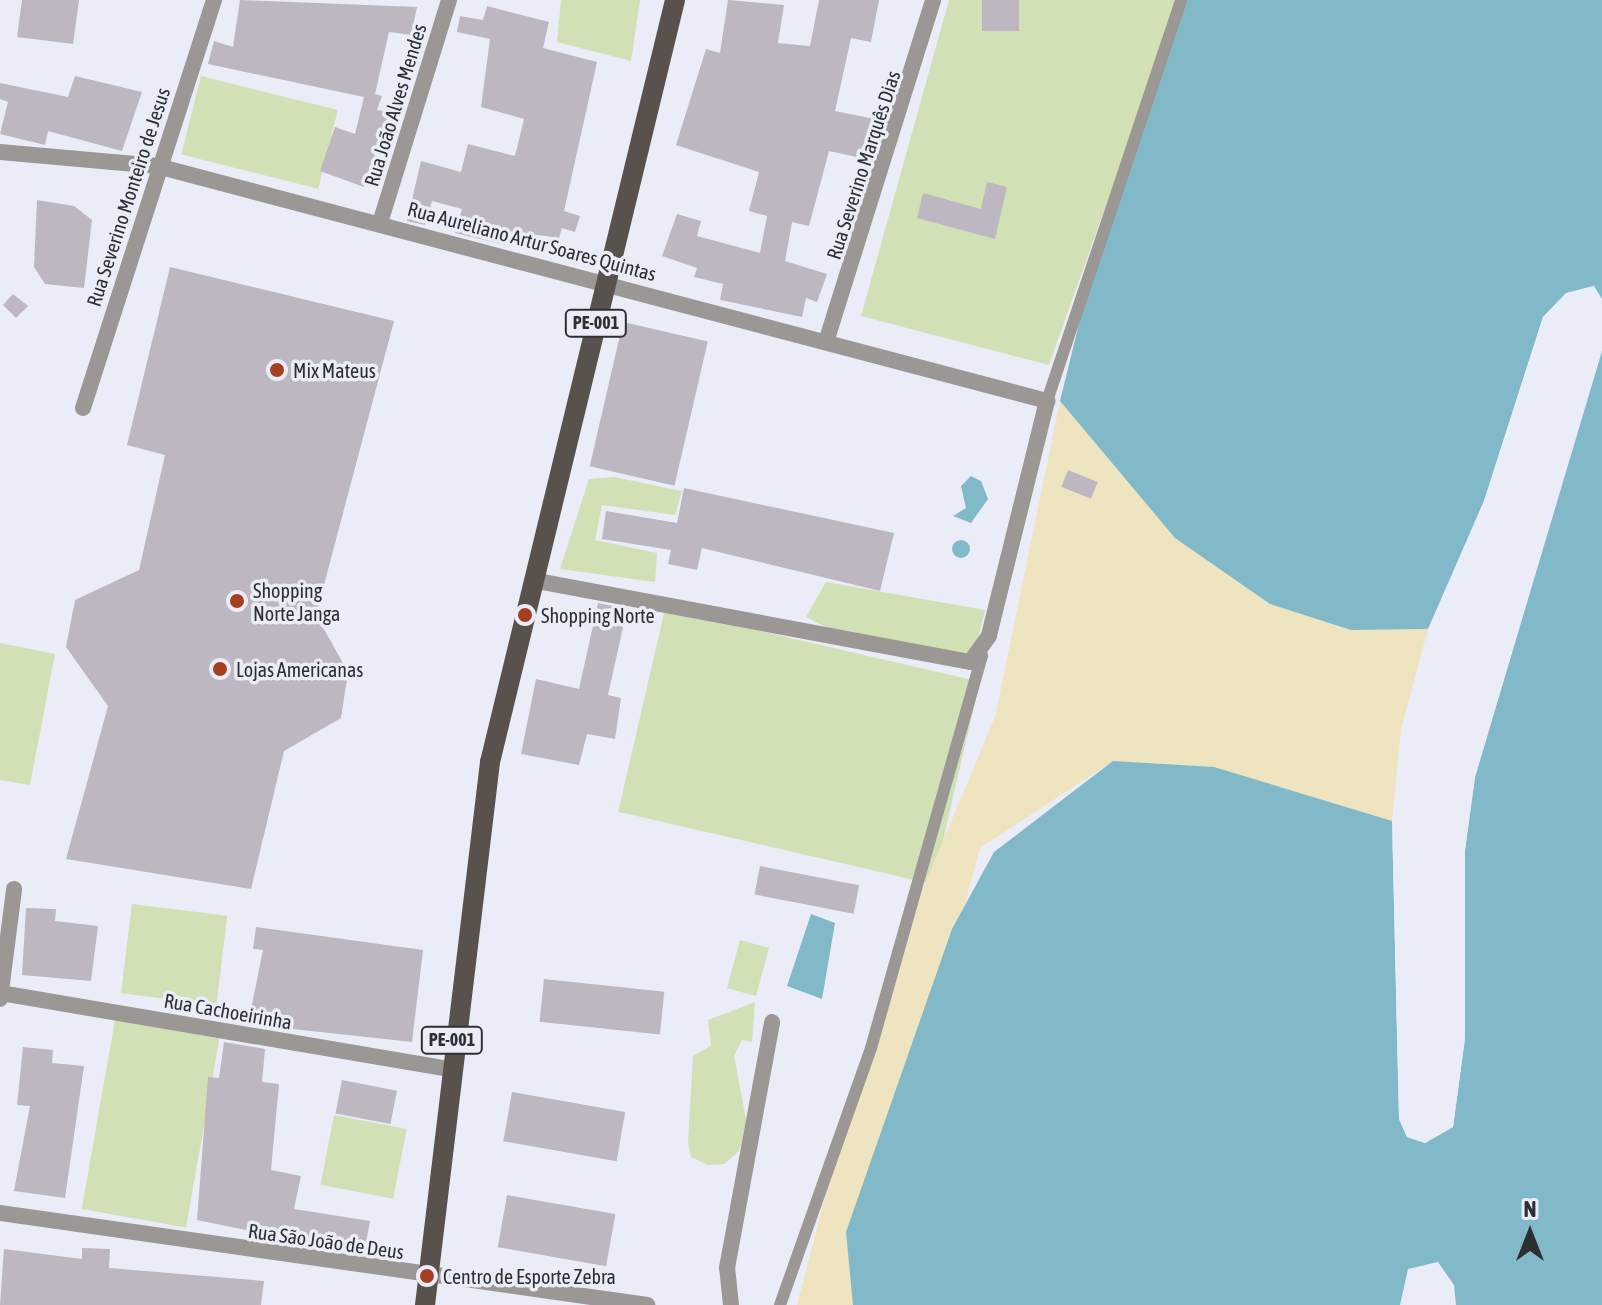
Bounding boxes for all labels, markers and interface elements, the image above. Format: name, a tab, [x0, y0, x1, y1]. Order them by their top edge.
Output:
street label: Rua João Alves Mendes	[359, 21, 431, 189]
street label: Rua Severino Marquês Dias	[821, 68, 905, 262]
street label: Rua Severino Monteiro de Jesus	[81, 85, 175, 309]
street label: Rua Aureliano Artur Soares Quintas	[405, 196, 659, 286]
road number: PE-001	[564, 309, 628, 337]
place label: Mix Mateus	[293, 358, 376, 382]
marker: Mix Mateus	[268, 361, 286, 379]
place label: Shopping Norte Janga	[253, 578, 340, 625]
marker: Shopping Norte Janga	[228, 592, 246, 610]
place label: Shopping Norte	[541, 603, 655, 627]
marker: Shopping Norte	[516, 606, 534, 624]
place label: Lojas Americanas	[236, 657, 363, 681]
marker: Lojas Americanas	[211, 660, 229, 678]
street label: Rua Cachoeirinha	[162, 988, 294, 1034]
road number: PE-001	[420, 1026, 484, 1054]
north arrow	[1490, 1193, 1570, 1273]
text: N	[1524, 1196, 1536, 1222]
street label: Rua São João de Deus	[247, 1218, 405, 1264]
place label: Centro de Esporte Zebra	[443, 1264, 616, 1288]
marker: Centro de Esporte Zebra	[418, 1267, 436, 1285]

